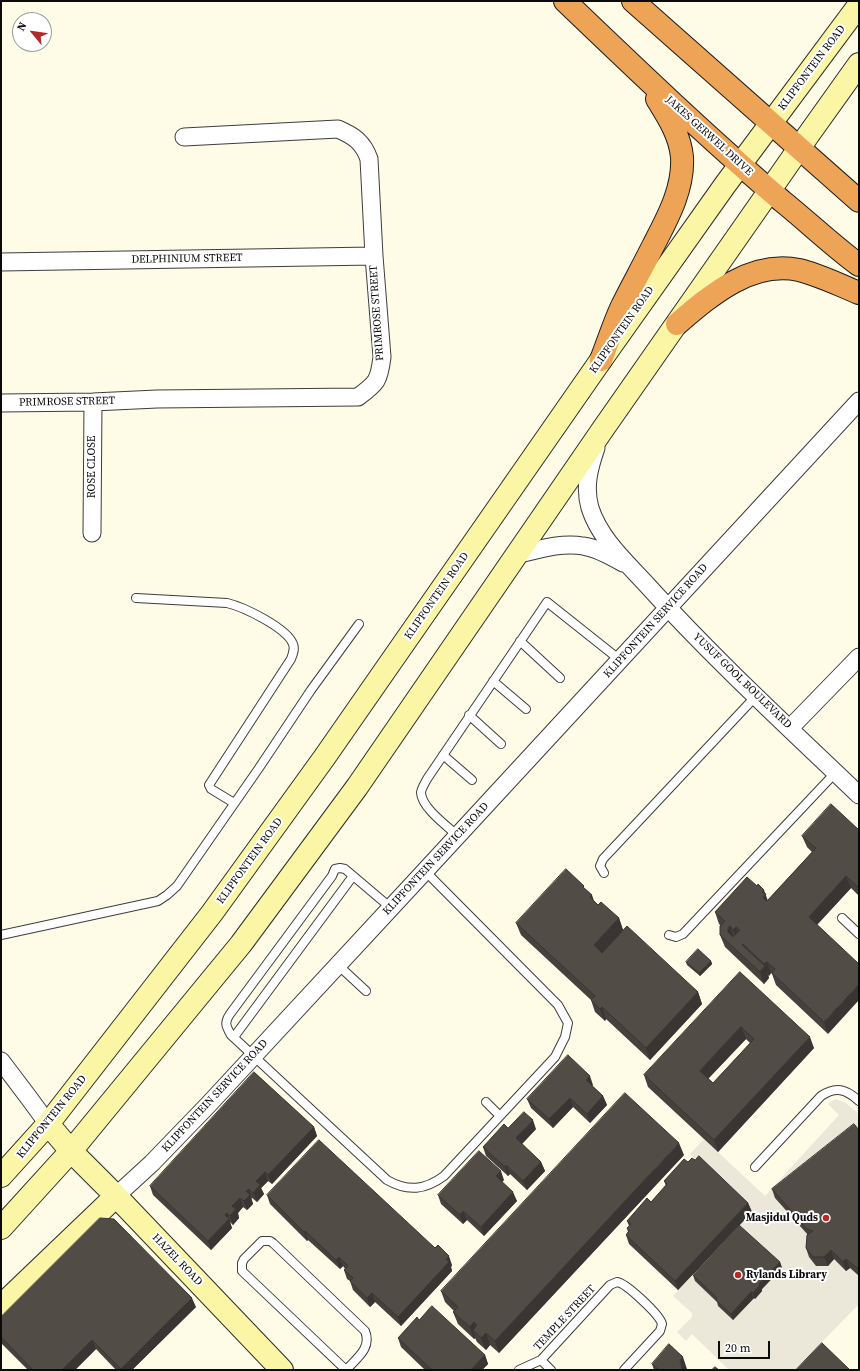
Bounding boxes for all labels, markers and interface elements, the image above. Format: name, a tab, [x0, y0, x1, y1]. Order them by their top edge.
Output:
north arrow	[12, 12, 52, 52]
text: N	[13, 19, 30, 34]
street label: KLIPFONTEIN ROAD	[776, 23, 848, 113]
street label: JAKES GERWEL DRIVE	[663, 93, 755, 179]
street label: DELPHINIUM STREET	[131, 251, 243, 267]
street label: PRIMROSE STREET	[367, 265, 387, 361]
street label: KLIPFONTEIN ROAD	[587, 284, 657, 376]
street label: PRIMROSE STREET	[19, 395, 115, 409]
street label: ROSE CLOSE	[85, 436, 99, 498]
street label: KLIPFONTEIN ROAD	[402, 550, 472, 642]
street label: KLIPFONTEIN SERVICE ROAD	[601, 561, 711, 681]
street label: YUSUF GOOL BOULEVARD	[690, 630, 794, 732]
street label: KLIPFONTEIN SERVICE ROAD	[380, 800, 492, 918]
street label: KLIPFONTEIN ROAD	[214, 815, 286, 907]
street label: KLIPFONTEIN SERVICE ROAD	[159, 1037, 271, 1155]
street label: KLIPFONTEIN ROAD	[14, 1073, 90, 1161]
place label: Masjidul Quds	[746, 1211, 818, 1225]
marker: Masjidul Quds	[821, 1213, 831, 1223]
street label: HAZEL ROAD	[149, 1231, 205, 1289]
place label: Rylands Library	[746, 1268, 827, 1282]
marker: Rylands Library	[733, 1270, 743, 1280]
street label: TEMPLE STREET	[531, 1283, 599, 1353]
scale bar	[720, 1333, 772, 1359]
text: 20 m	[725, 1340, 751, 1356]

